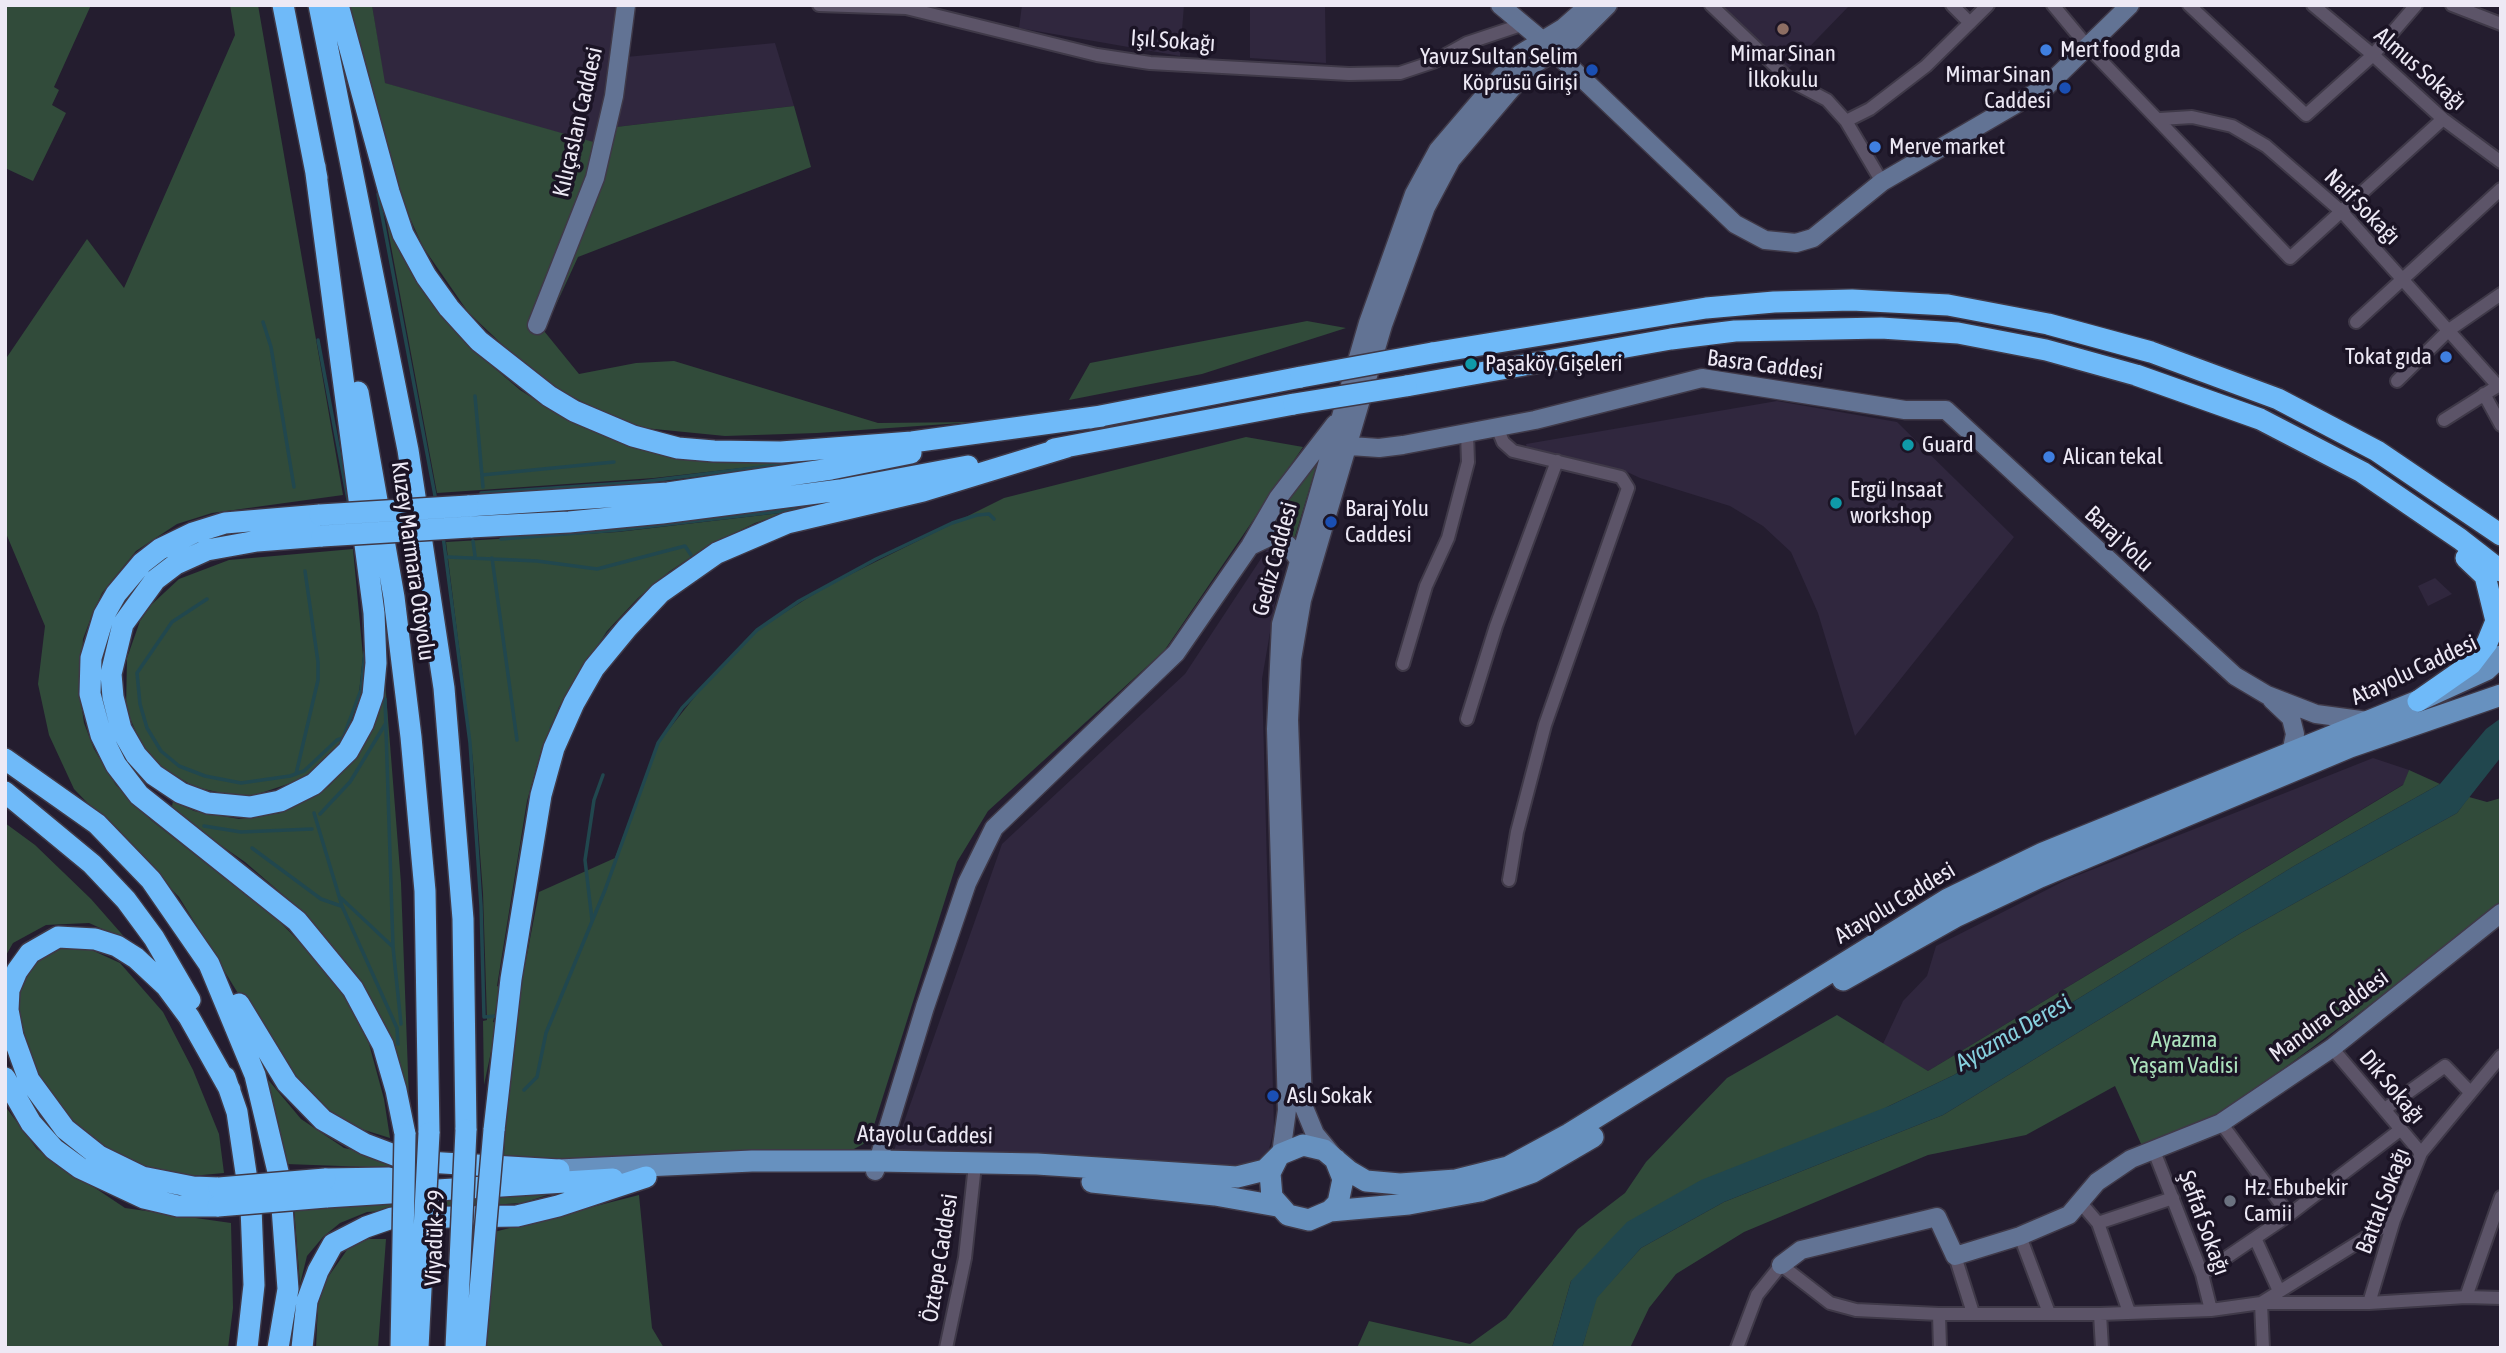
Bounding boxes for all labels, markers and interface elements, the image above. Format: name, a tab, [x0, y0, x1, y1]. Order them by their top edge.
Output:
marker: Mimar Sinan İlkokulu	[1775, 21, 1791, 37]
street label: Almus Sokağı	[2368, 22, 2472, 116]
street label: Işıl Sokağı	[1130, 24, 1216, 58]
place label: Mert food gıda	[2060, 36, 2181, 64]
place label: Mimar Sinan İlkokulu	[1730, 40, 1836, 94]
marker: Mert food gıda	[2038, 42, 2054, 58]
place label: Yavuz Sultan Selim Köprüsü Girişi	[1420, 43, 1578, 97]
street label: Kılıçaslan Caddesi	[547, 44, 609, 200]
place label: Mimar Sinan Caddesi	[1945, 61, 2051, 115]
marker: Yavuz Sultan Selim Köprüsü Girişi	[1584, 62, 1600, 78]
marker: Mimar Sinan Caddesi	[2057, 80, 2073, 96]
place label: Merve market	[1889, 133, 2005, 161]
marker: Merve market	[1867, 139, 1883, 155]
street label: Naif Sokağı	[2318, 163, 2406, 251]
place label: Tokat gıda	[2345, 343, 2432, 371]
street label: Basra Caddesi	[1705, 344, 1825, 386]
marker: Tokat gıda	[2438, 349, 2454, 365]
place label: Paşaköy Gişeleri	[1485, 350, 1623, 378]
marker: Paşaköy Gişeleri	[1463, 356, 1479, 372]
place label: Guard	[1922, 431, 1974, 459]
marker: Guard	[1900, 437, 1916, 453]
place label: Alican tekal	[2063, 443, 2163, 471]
marker: Alican tekal	[2041, 449, 2057, 465]
street label: Kuzey Marmara Otoyolu	[385, 460, 441, 662]
place label: Ergü Insaat workshop	[1850, 476, 1943, 530]
place label: Baraj Yolu Caddesi	[1345, 495, 1429, 549]
marker: Ergü Insaat workshop	[1828, 495, 1844, 511]
street label: Gediz Caddesi	[1247, 499, 1303, 619]
street label: Baraj Yolu	[2079, 500, 2159, 578]
marker: Baraj Yolu Caddesi	[1323, 514, 1339, 530]
street label: Atayolu Caddesi	[2347, 629, 2481, 711]
street label: Atayolu Caddesi	[1830, 856, 1960, 950]
street label: Mandıra Caddesi	[2264, 964, 2394, 1068]
water label: Ayazma Deresi	[1950, 988, 2076, 1078]
park label: Ayazma Yaşam Vadisi	[2130, 1026, 2238, 1080]
street label: Dik Sokağı	[2353, 1044, 2431, 1130]
place label: Aslı Sokak	[1287, 1082, 1372, 1110]
marker: Aslı Sokak	[1265, 1088, 1281, 1104]
street label: Atayolu Caddesi	[857, 1120, 993, 1150]
street label: Battal Sokağı	[2350, 1144, 2416, 1258]
street label: Şeffaf Sokağı	[2172, 1167, 2236, 1279]
place label: Hz. Ebubekir Camii	[2244, 1174, 2348, 1228]
street label: Viyadük-29	[420, 1190, 450, 1286]
street label: Öztepe Caddesi	[916, 1192, 964, 1324]
marker: Hz. Ebubekir Camii	[2222, 1193, 2238, 1209]

